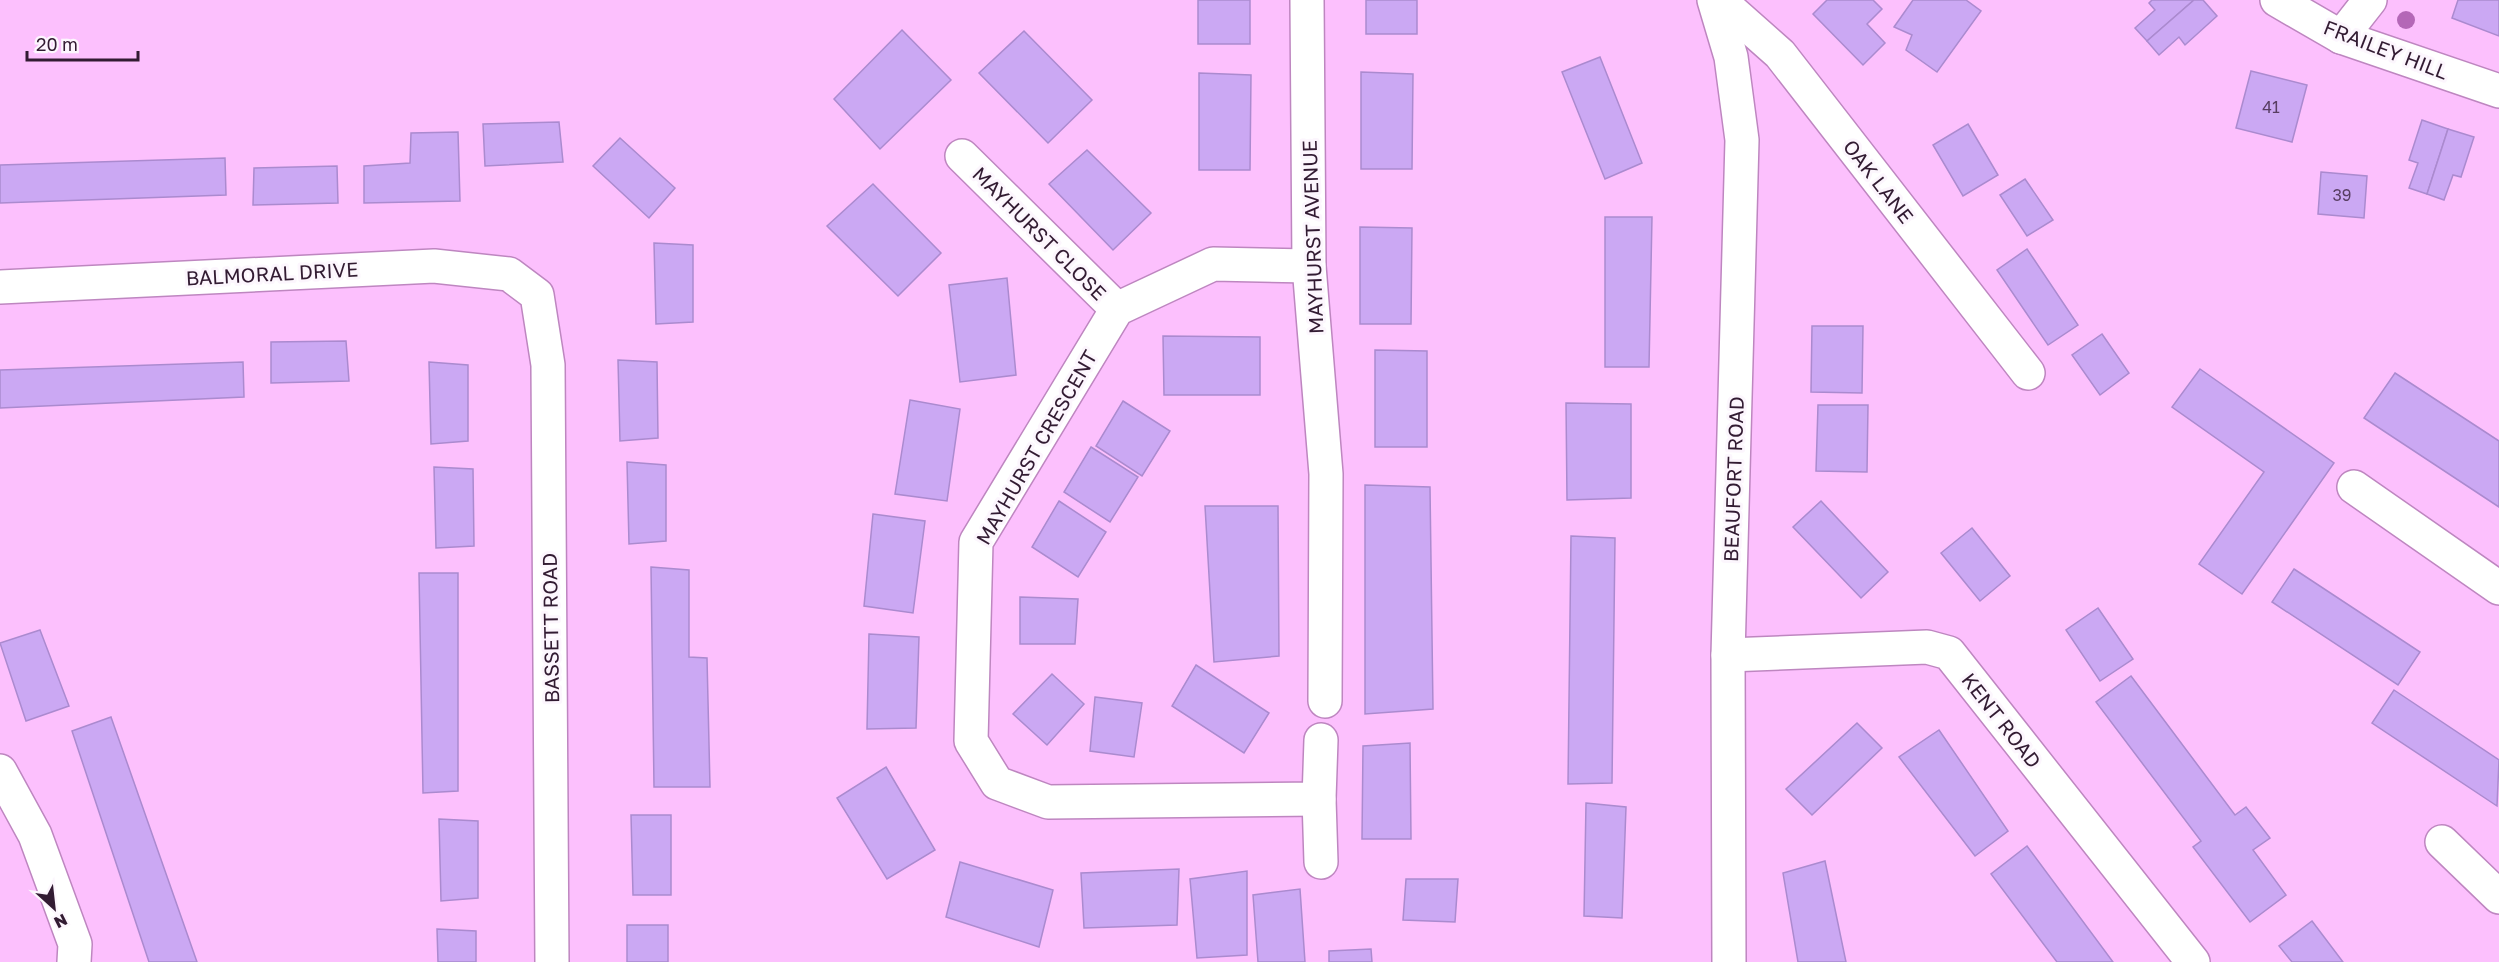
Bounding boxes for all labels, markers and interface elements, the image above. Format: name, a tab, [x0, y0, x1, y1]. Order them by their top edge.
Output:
street label: FRAILEY HILL	[2321, 14, 2451, 84]
scale bar	[27, 24, 138, 62]
text: 20 m	[36, 33, 78, 55]
house number: 41	[2262, 97, 2280, 117]
street label: OAK LANE	[1839, 134, 1919, 228]
street label: MAYHURST AVENUE	[1297, 140, 1327, 334]
street label: MAYHURST CLOSE	[968, 161, 1112, 305]
house number: 39	[2332, 185, 2352, 205]
street label: BALMORAL DRIVE	[185, 256, 359, 290]
street label: MAYHURST CRESCENT	[971, 346, 1101, 548]
street label: BEAUFORT ROAD	[1718, 396, 1748, 562]
street label: BASSETT ROAD	[537, 553, 563, 703]
street label: KENT ROAD	[1957, 668, 2047, 772]
north arrow	[24, 878, 84, 938]
text: N	[51, 910, 71, 933]

